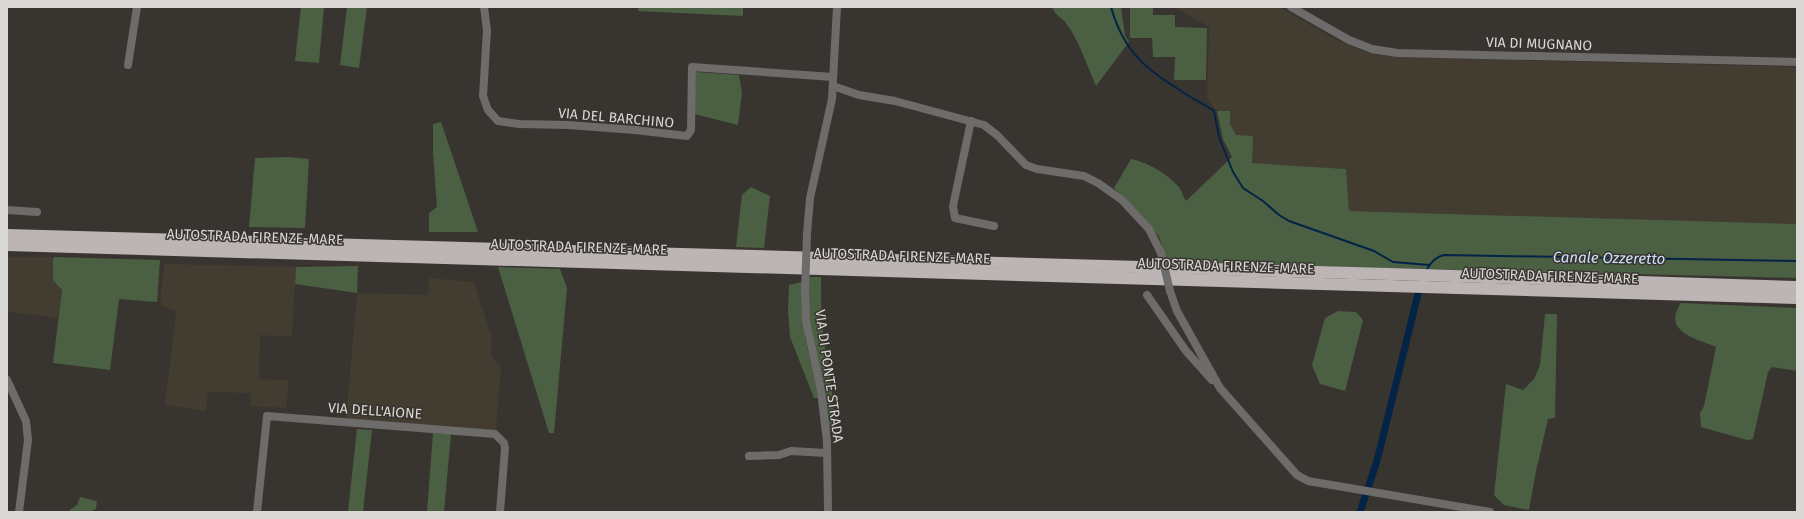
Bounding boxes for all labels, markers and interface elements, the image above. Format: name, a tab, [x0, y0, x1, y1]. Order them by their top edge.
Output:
street label: VIA DI MUGNANO	[1486, 34, 1592, 54]
street label: VIA DEL BARCHINO	[557, 104, 675, 132]
street label: AUTOSTRADA FIRENZE-MARE	[166, 225, 344, 249]
street label: AUTOSTRADA FIRENZE-MARE	[490, 235, 668, 259]
street label: AUTOSTRADA FIRENZE-MARE	[813, 244, 991, 268]
water label: Canale Ozzeretto	[1553, 248, 1665, 268]
street label: AUTOSTRADA FIRENZE-MARE	[1137, 254, 1315, 278]
street label: AUTOSTRADA FIRENZE-MARE	[1461, 264, 1639, 288]
street label: VIA DI PONTE STRADA	[811, 308, 847, 444]
street label: VIA DELL'AIONE	[327, 399, 423, 423]

